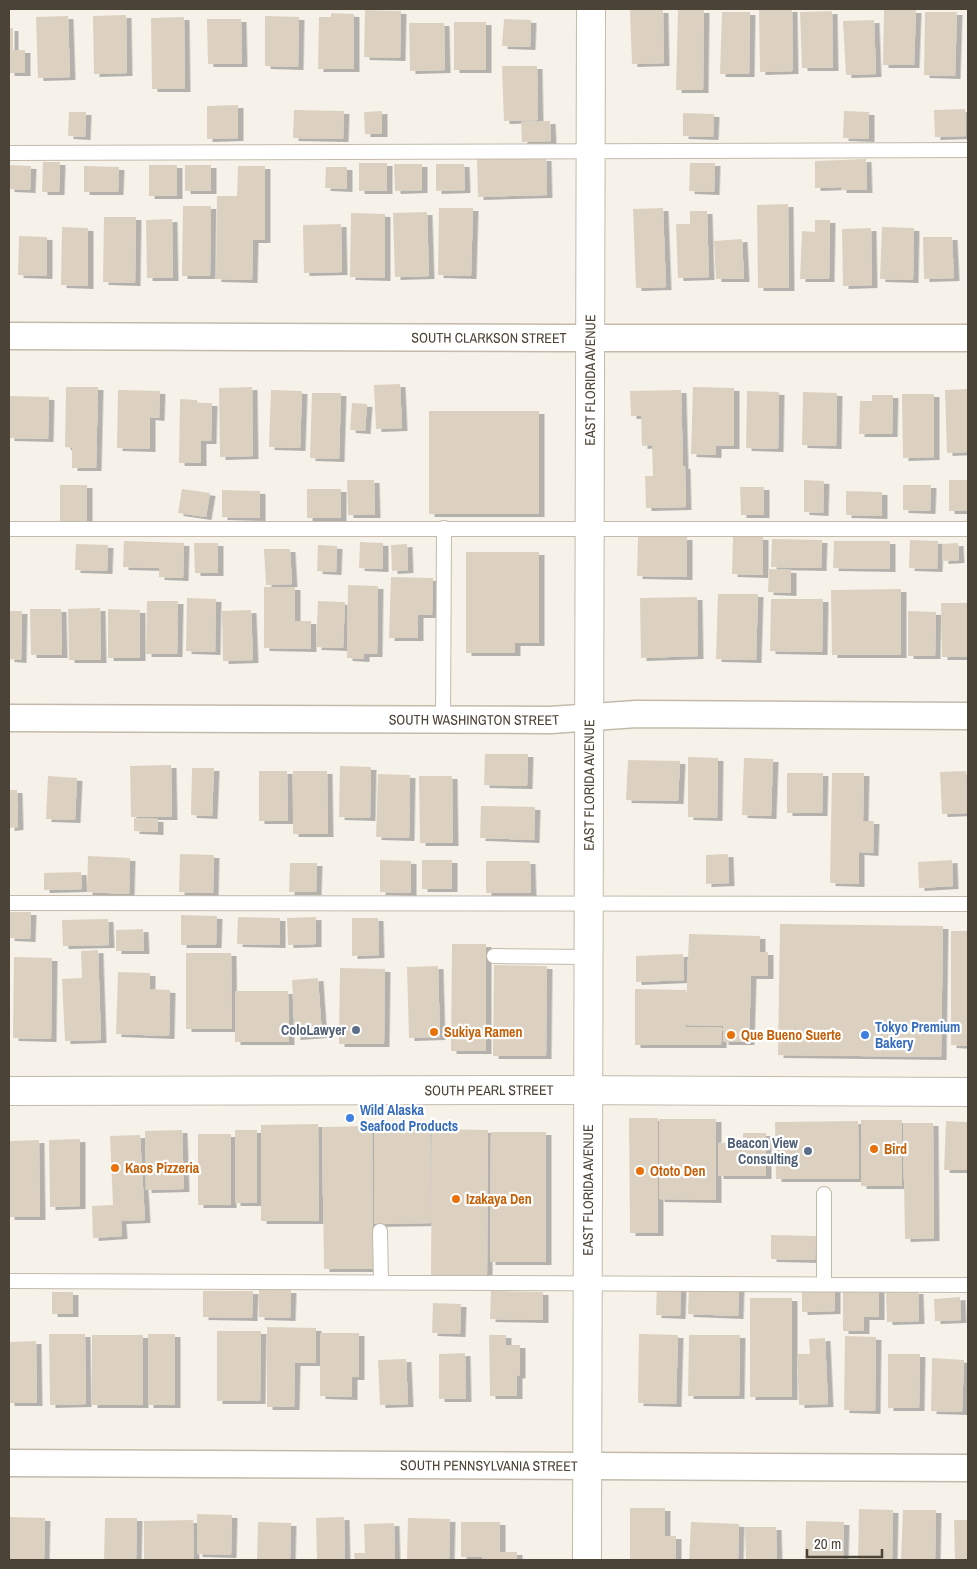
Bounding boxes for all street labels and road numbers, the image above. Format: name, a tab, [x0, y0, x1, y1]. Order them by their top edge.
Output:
street label: EAST FLORIDA AVENUE	[581, 314, 599, 446]
street label: SOUTH CLARKSON STREET	[411, 328, 567, 347]
street label: SOUTH WASHINGTON STREET	[389, 710, 560, 729]
street label: EAST FLORIDA AVENUE	[580, 719, 598, 851]
street label: SOUTH PEARL STREET	[424, 1081, 554, 1099]
street label: EAST FLORIDA AVENUE	[579, 1124, 597, 1256]
street label: SOUTH PENNSYLVANIA STREET	[400, 1456, 578, 1475]

